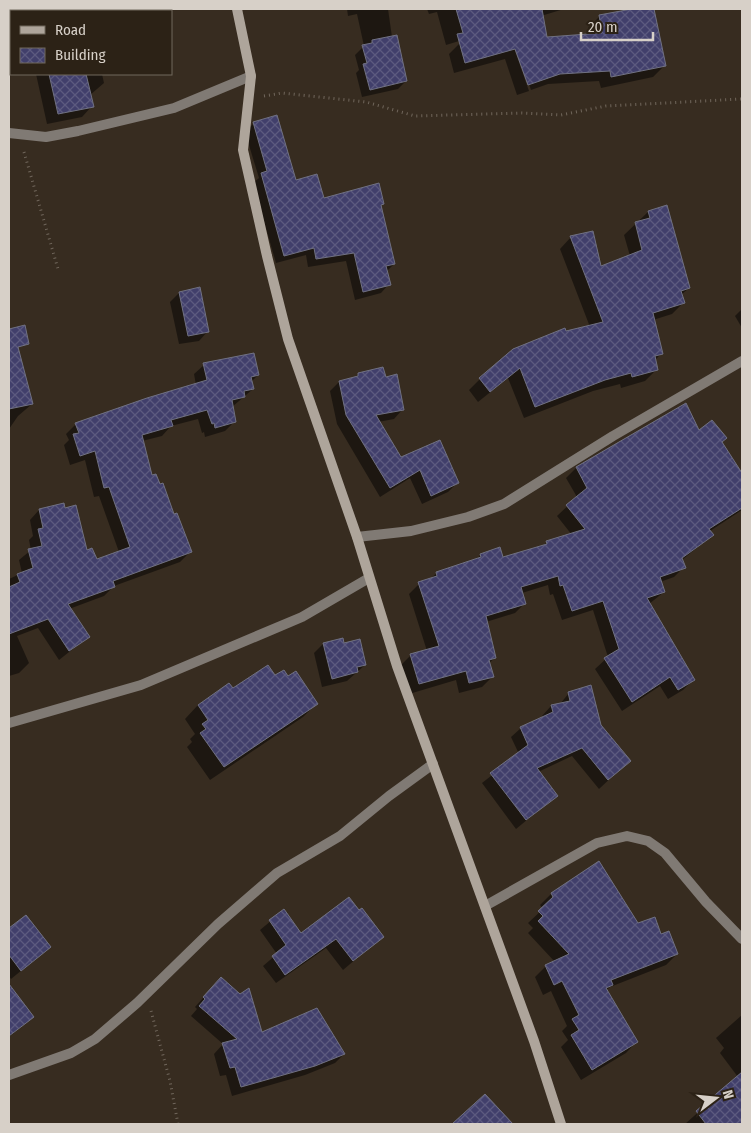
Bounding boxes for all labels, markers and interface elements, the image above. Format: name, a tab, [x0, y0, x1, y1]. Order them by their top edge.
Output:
legend	[10, 10, 172, 75]
scale bar	[581, 10, 654, 42]
text: 20 m	[588, 18, 618, 36]
text: Road	[55, 21, 86, 39]
text: Building	[55, 46, 106, 64]
north arrow	[691, 1073, 741, 1123]
text: N	[719, 1088, 737, 1101]

